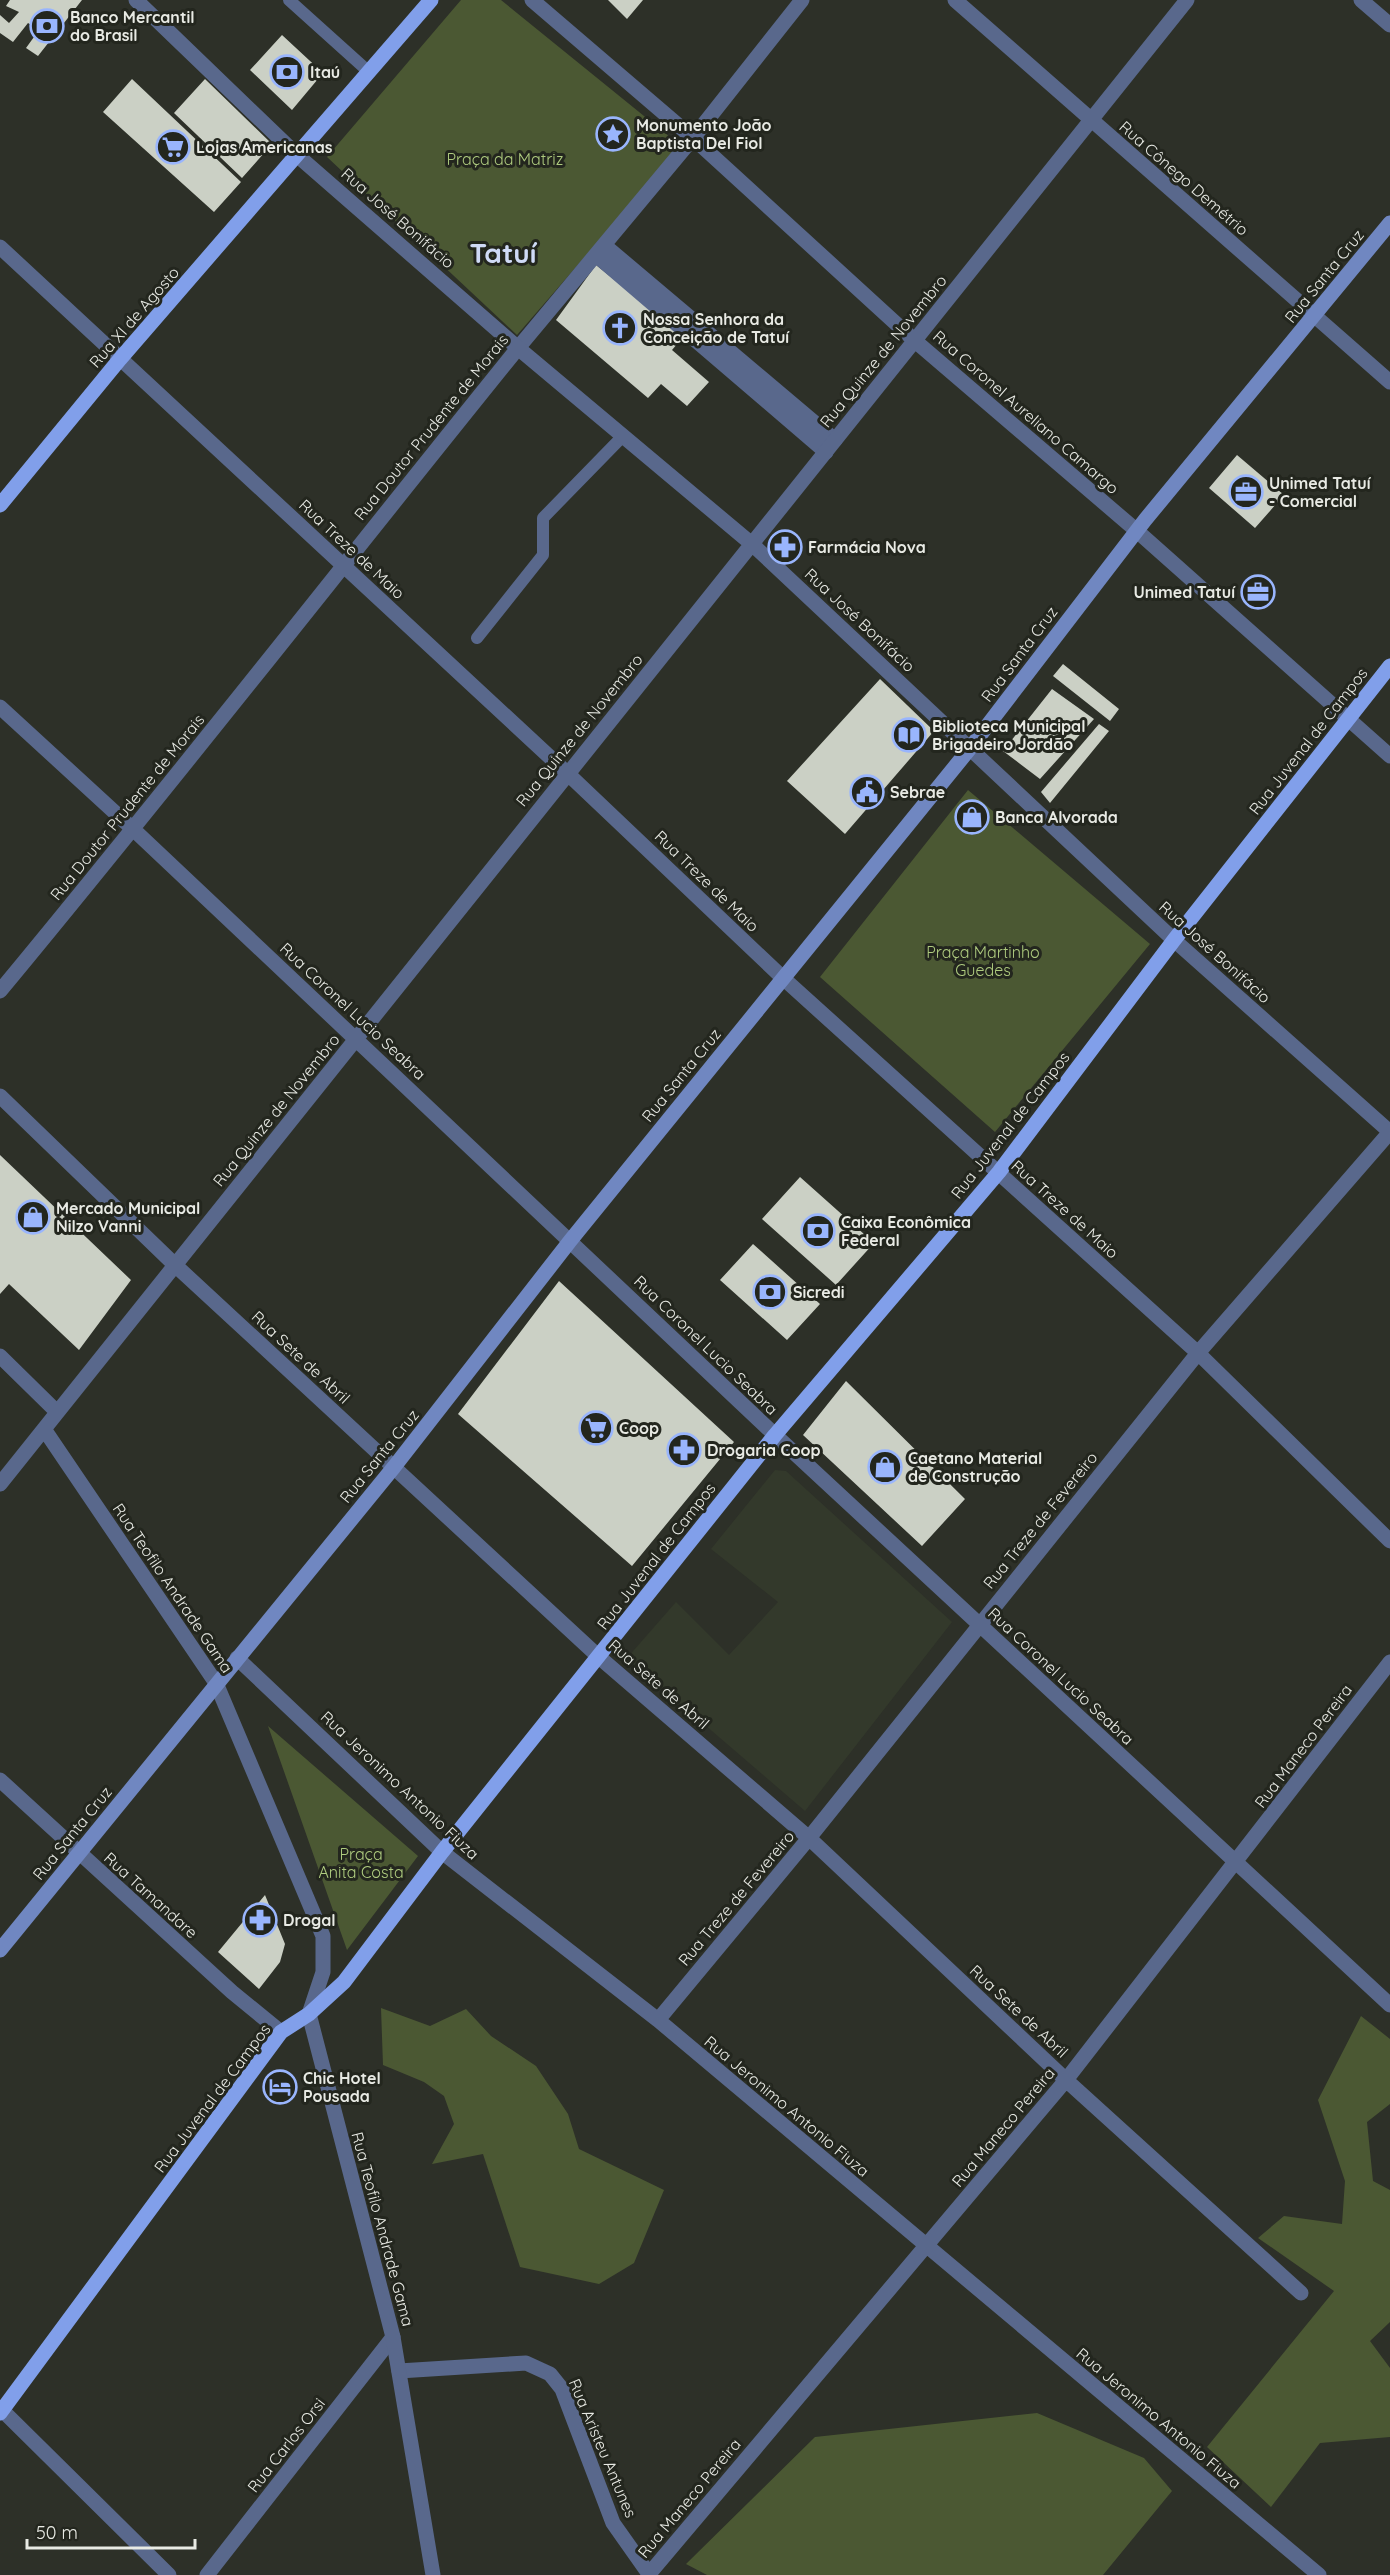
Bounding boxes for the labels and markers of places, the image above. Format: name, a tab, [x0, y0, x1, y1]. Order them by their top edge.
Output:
place label: Banco Mercantil do Brasil	[70, 7, 195, 45]
bank icon: Banco Mercantil do Brasil	[29, 8, 65, 44]
bank icon: Itaú	[269, 54, 305, 90]
place label: Itaú	[310, 62, 340, 82]
place label: Monumento João Baptista Del Fiol	[636, 115, 772, 153]
place icon: Monumento João Baptista Del Fiol	[595, 116, 631, 152]
supermarket icon: Lojas Americanas	[155, 129, 191, 165]
place label: Lojas Americanas	[196, 137, 333, 157]
place label: Nossa Senhora da Conceição de Tatuí	[643, 309, 790, 347]
church icon: Nossa Senhora da Conceição de Tatuí	[602, 310, 638, 346]
place label: Unimed Tatuí - Comercial	[1269, 473, 1372, 511]
office icon: Unimed Tatuí - Comercial	[1228, 474, 1264, 510]
pharmacy icon: Farmácia Nova	[767, 529, 803, 565]
place label: Farmácia Nova	[808, 537, 926, 557]
office icon: Unimed Tatuí	[1240, 574, 1276, 610]
place label: Unimed Tatuí	[1134, 582, 1236, 602]
place label: Biblioteca Municipal Brigadeiro Jordão	[932, 716, 1085, 754]
library icon: Biblioteca Municipal Brigadeiro Jordão	[891, 717, 927, 753]
public building icon: Sebrae	[849, 774, 885, 810]
place label: Sebrae	[890, 782, 945, 802]
shop icon: Banca Alvorada	[954, 799, 990, 835]
place label: Banca Alvorada	[995, 807, 1118, 827]
place label: Mercado Municipal Nilzo Vanni	[56, 1198, 200, 1236]
shop icon: Mercado Municipal Nilzo Vanni	[15, 1199, 51, 1235]
place label: Caixa Econômica Federal	[841, 1212, 971, 1250]
bank icon: Caixa Econômica Federal	[800, 1213, 836, 1249]
bank icon: Sicredi	[752, 1274, 788, 1310]
place label: Sicredi	[793, 1282, 845, 1302]
supermarket icon: Coop	[578, 1410, 614, 1446]
place label: Coop	[619, 1418, 659, 1438]
pharmacy icon: Drogaria Coop	[666, 1432, 702, 1468]
place label: Drogaria Coop	[707, 1440, 821, 1460]
place label: Caetano Material de Construção	[908, 1448, 1042, 1486]
shop icon: Caetano Material de Construção	[867, 1449, 903, 1485]
pharmacy icon: Drogal	[242, 1902, 278, 1938]
place label: Drogal	[283, 1910, 336, 1930]
place label: Chic Hotel Pousada	[303, 2068, 381, 2106]
hotel icon: Chic Hotel Pousada	[262, 2069, 298, 2105]

